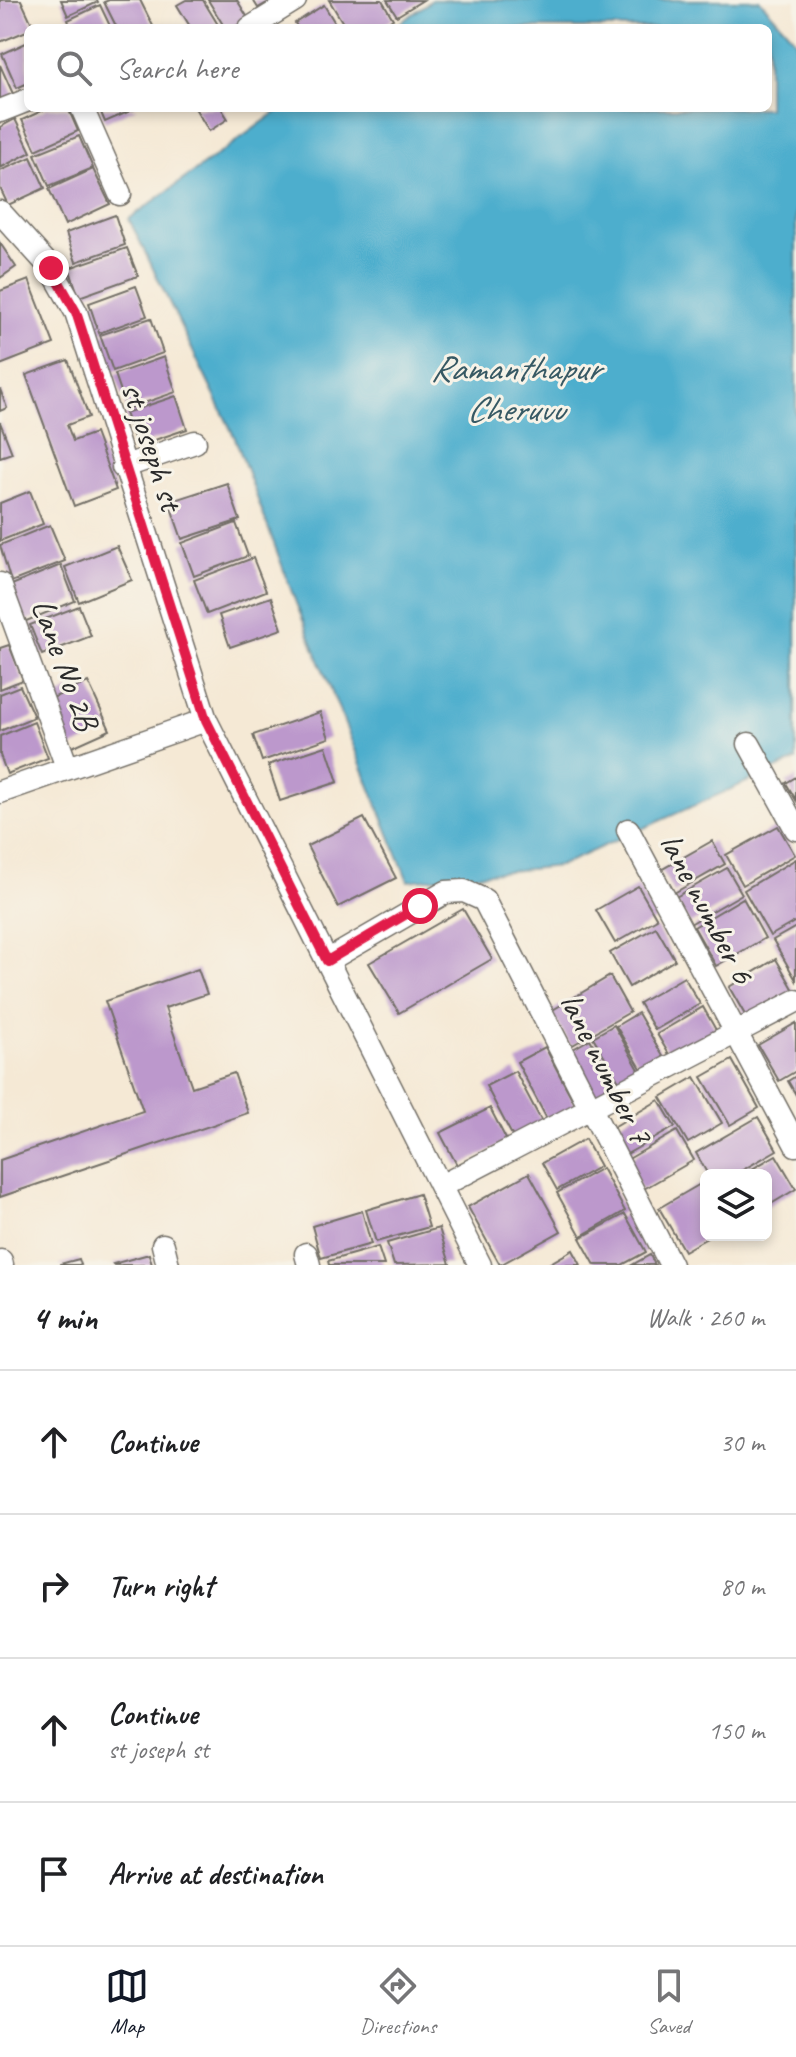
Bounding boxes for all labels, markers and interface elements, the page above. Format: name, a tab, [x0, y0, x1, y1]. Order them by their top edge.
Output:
search box	[24, 24, 772, 112]
icon: search	[52, 46, 96, 90]
text: Search here	[116, 49, 238, 87]
route end	[33, 250, 69, 286]
water label: Ramanthapur Cheruvu	[431, 345, 605, 432]
street label: st joseph st	[112, 377, 195, 519]
street label: Lane No 2B	[22, 593, 110, 738]
street label: lane number 6	[650, 826, 766, 992]
route start	[402, 888, 438, 924]
street label: lane number 7	[550, 986, 664, 1152]
map controls	[700, 1169, 772, 1241]
button: layers	[700, 1169, 772, 1241]
text: 4 min	[32, 1296, 97, 1339]
text: Walk · 260 m	[647, 1301, 764, 1334]
icon: ahead	[32, 1420, 76, 1464]
text: Continue	[108, 1423, 198, 1461]
text: 30 m	[720, 1426, 764, 1459]
icon: right	[32, 1564, 76, 1608]
text: Turn right	[108, 1567, 213, 1605]
text: 80 m	[720, 1570, 764, 1603]
text: Continue	[108, 1695, 198, 1733]
icon: ahead	[32, 1708, 76, 1752]
text: 150 m	[708, 1714, 764, 1747]
text: st joseph st	[108, 1733, 209, 1766]
icon: arrive	[32, 1852, 76, 1896]
text: Arrive at destination	[108, 1855, 323, 1893]
tab: Map	[105, 1964, 149, 2040]
tab: Directions	[360, 1964, 436, 2040]
tab: Saved	[647, 1964, 691, 2040]

